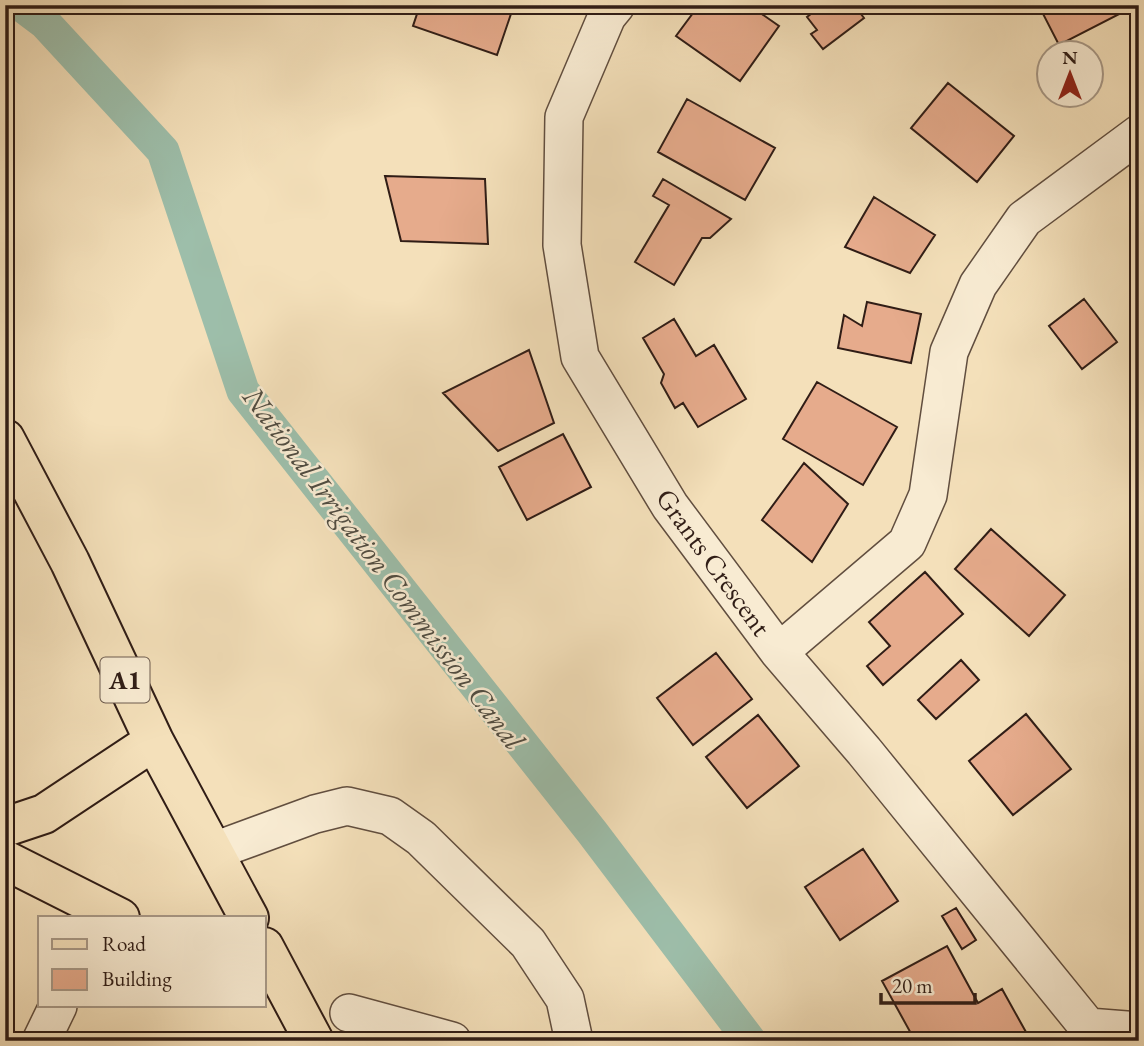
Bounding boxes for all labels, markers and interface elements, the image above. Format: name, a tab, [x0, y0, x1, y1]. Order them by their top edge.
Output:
north arrow	[1036, 38, 1106, 108]
text: N	[1062, 45, 1078, 70]
water label: National Irrigation Commission Canal	[234, 378, 534, 759]
street label: Grants Crescent	[648, 481, 780, 643]
road number: A1	[100, 658, 150, 702]
legend	[38, 916, 266, 1007]
text: Road	[102, 930, 146, 957]
scale bar	[881, 962, 976, 1006]
text: Building	[102, 965, 172, 992]
text: 20 m	[892, 972, 933, 999]

